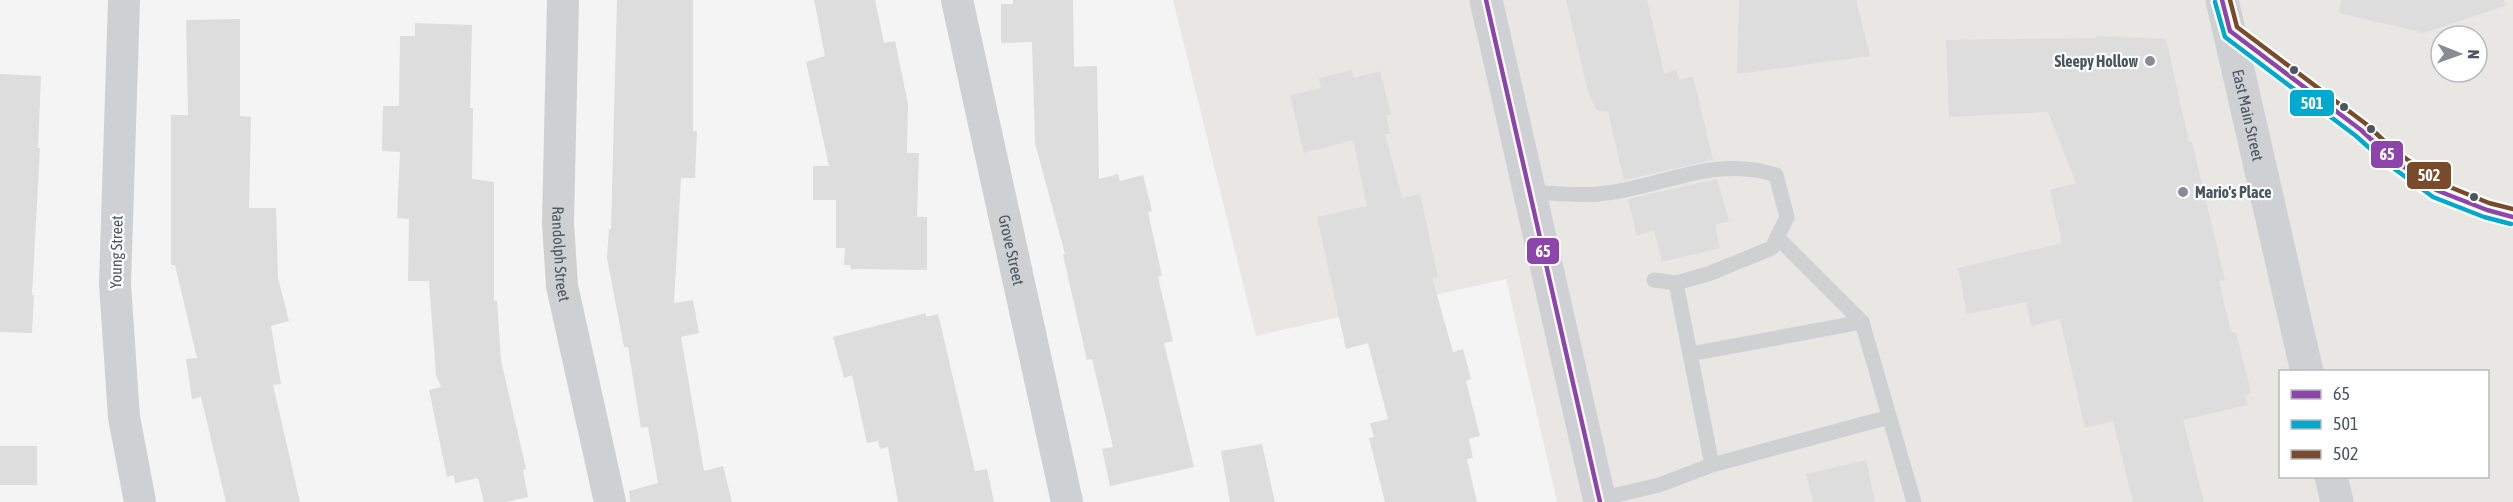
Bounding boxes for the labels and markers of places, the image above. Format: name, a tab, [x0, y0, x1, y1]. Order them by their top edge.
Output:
place label: Sleepy Hollow	[2054, 52, 2138, 70]
marker: Sleepy Hollow	[2143, 54, 2157, 68]
unlabelled marker	[2288, 64, 2300, 76]
unlabelled marker	[2338, 101, 2350, 113]
unlabelled marker	[2365, 123, 2377, 135]
place label: Mario's Place	[2195, 183, 2272, 201]
marker: Mario's Place	[2176, 185, 2190, 199]
unlabelled marker	[2468, 191, 2480, 203]

